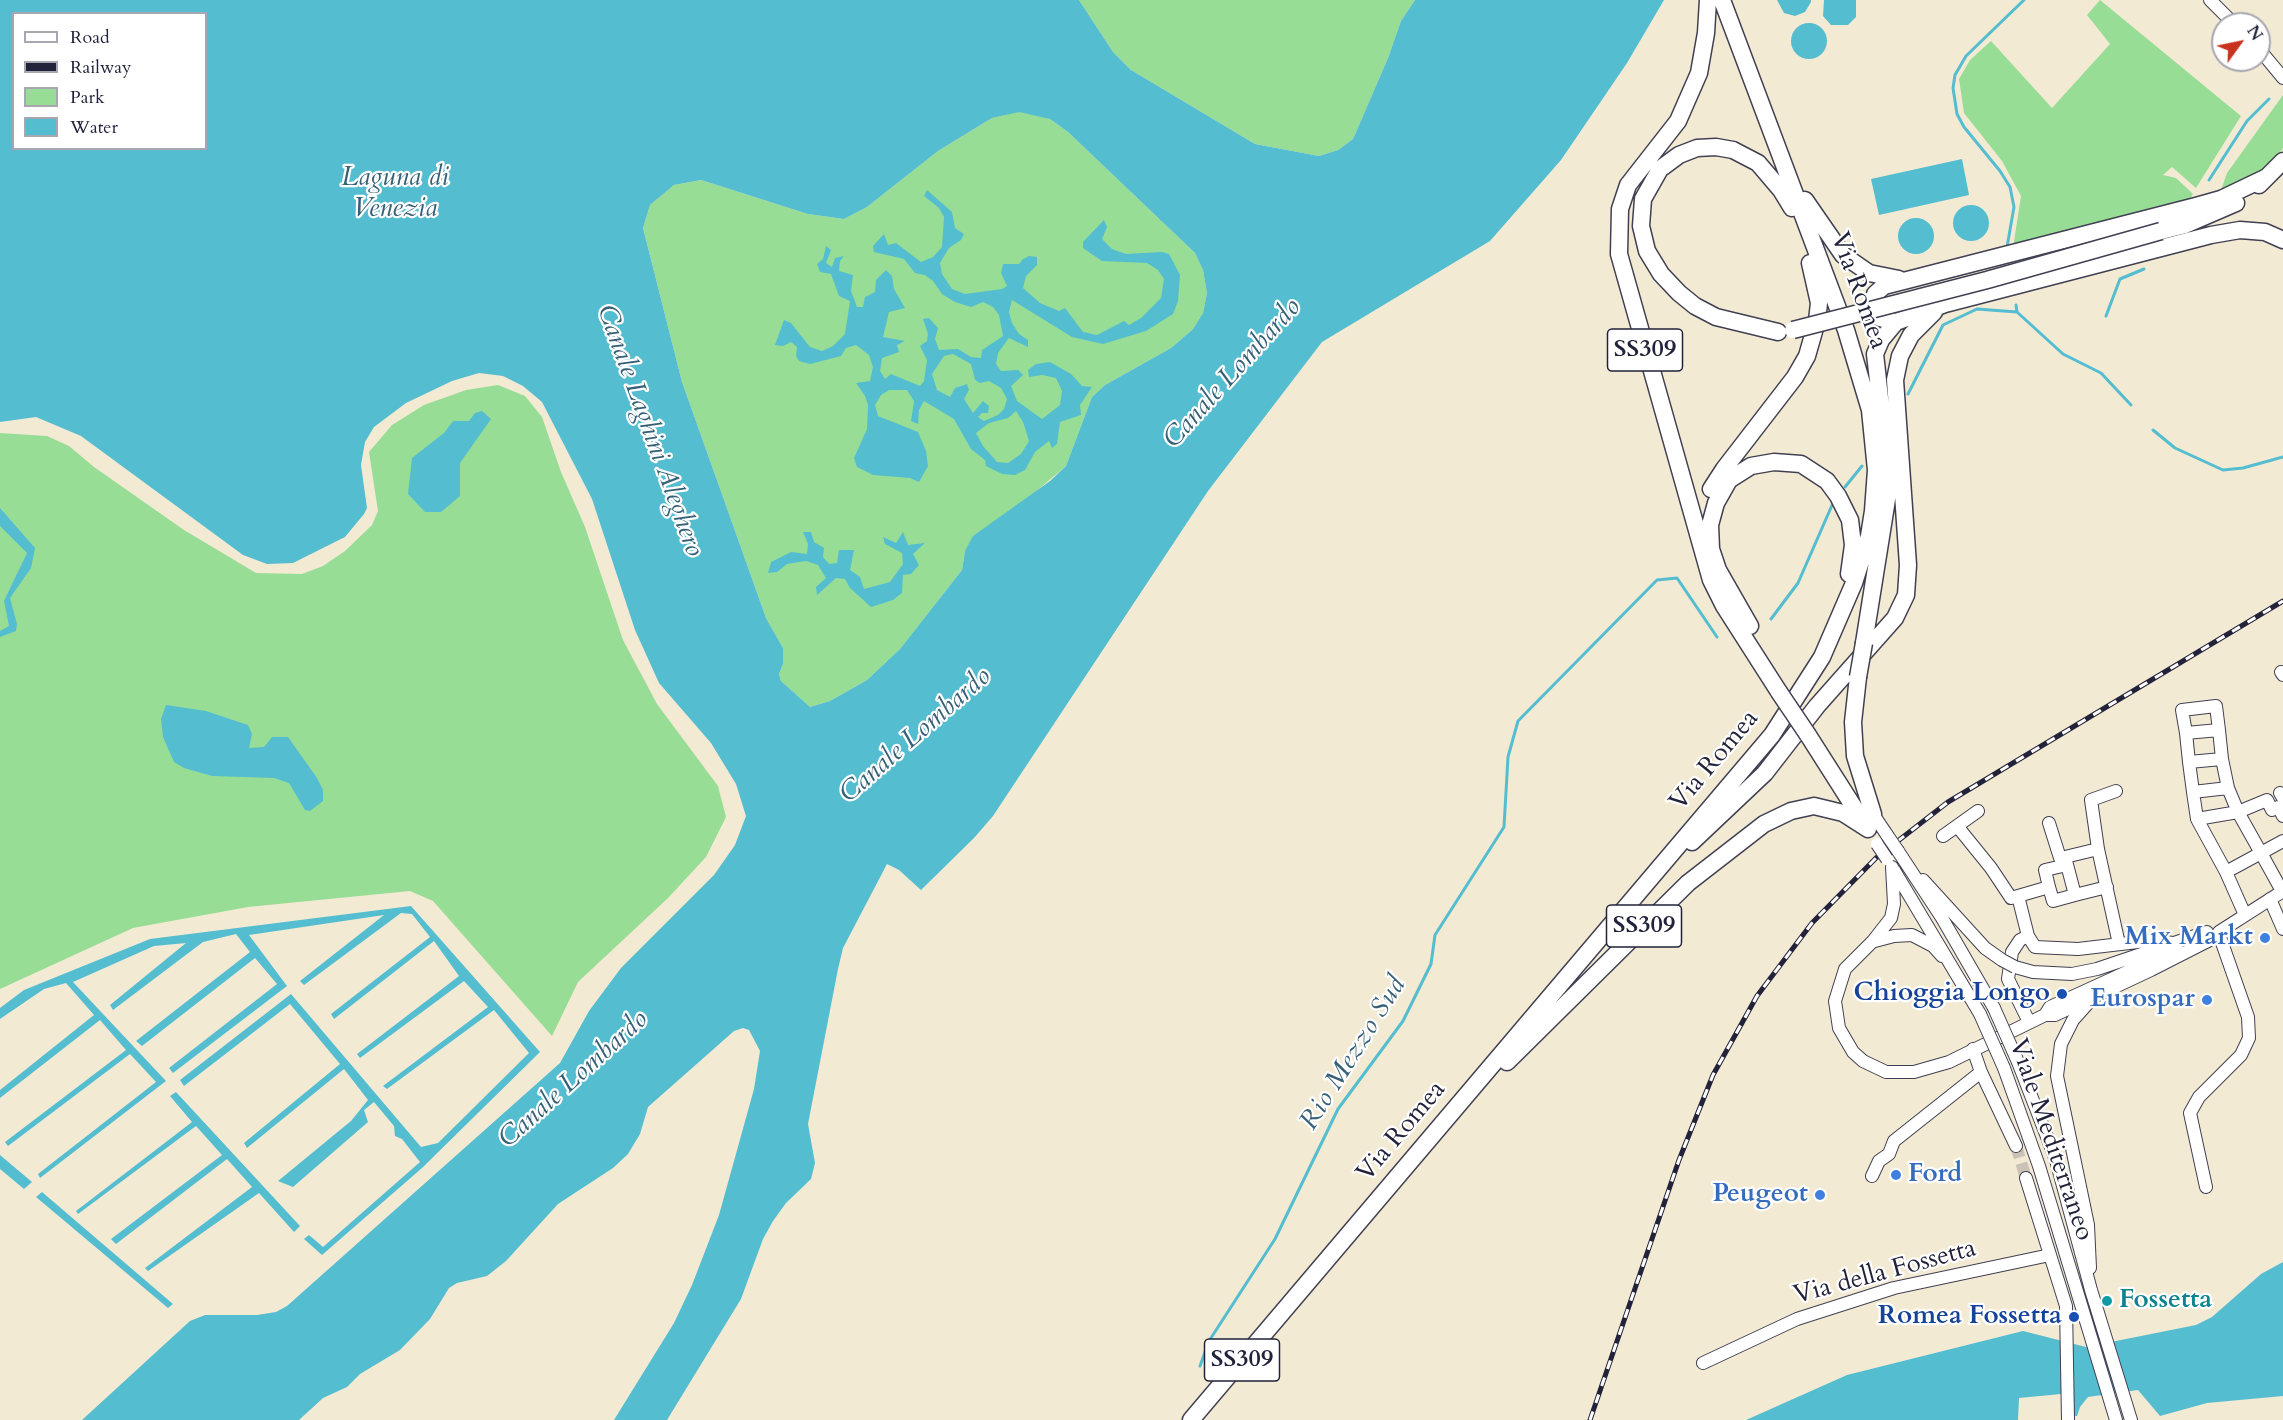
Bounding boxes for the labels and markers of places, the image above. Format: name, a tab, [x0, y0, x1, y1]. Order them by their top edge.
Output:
place label: Mix Markt	[2124, 922, 2253, 954]
marker: Mix Markt	[2258, 931, 2272, 945]
place label: Chioggia Longo	[1853, 978, 2050, 1010]
place label: Eurospar	[2090, 984, 2195, 1016]
marker: Chioggia Longo	[2055, 987, 2069, 1001]
marker: Eurospar	[2200, 993, 2214, 1007]
place label: Ford	[1908, 1159, 1962, 1191]
marker: Ford	[1889, 1168, 1903, 1182]
place label: Peugeot	[1712, 1179, 1808, 1211]
marker: Peugeot	[1813, 1188, 1827, 1202]
place label: Fossetta	[2119, 1285, 2212, 1317]
marker: Fossetta	[2100, 1294, 2114, 1308]
place label: Romea Fossetta	[1878, 1301, 2062, 1333]
marker: Romea Fossetta	[2067, 1310, 2081, 1324]

